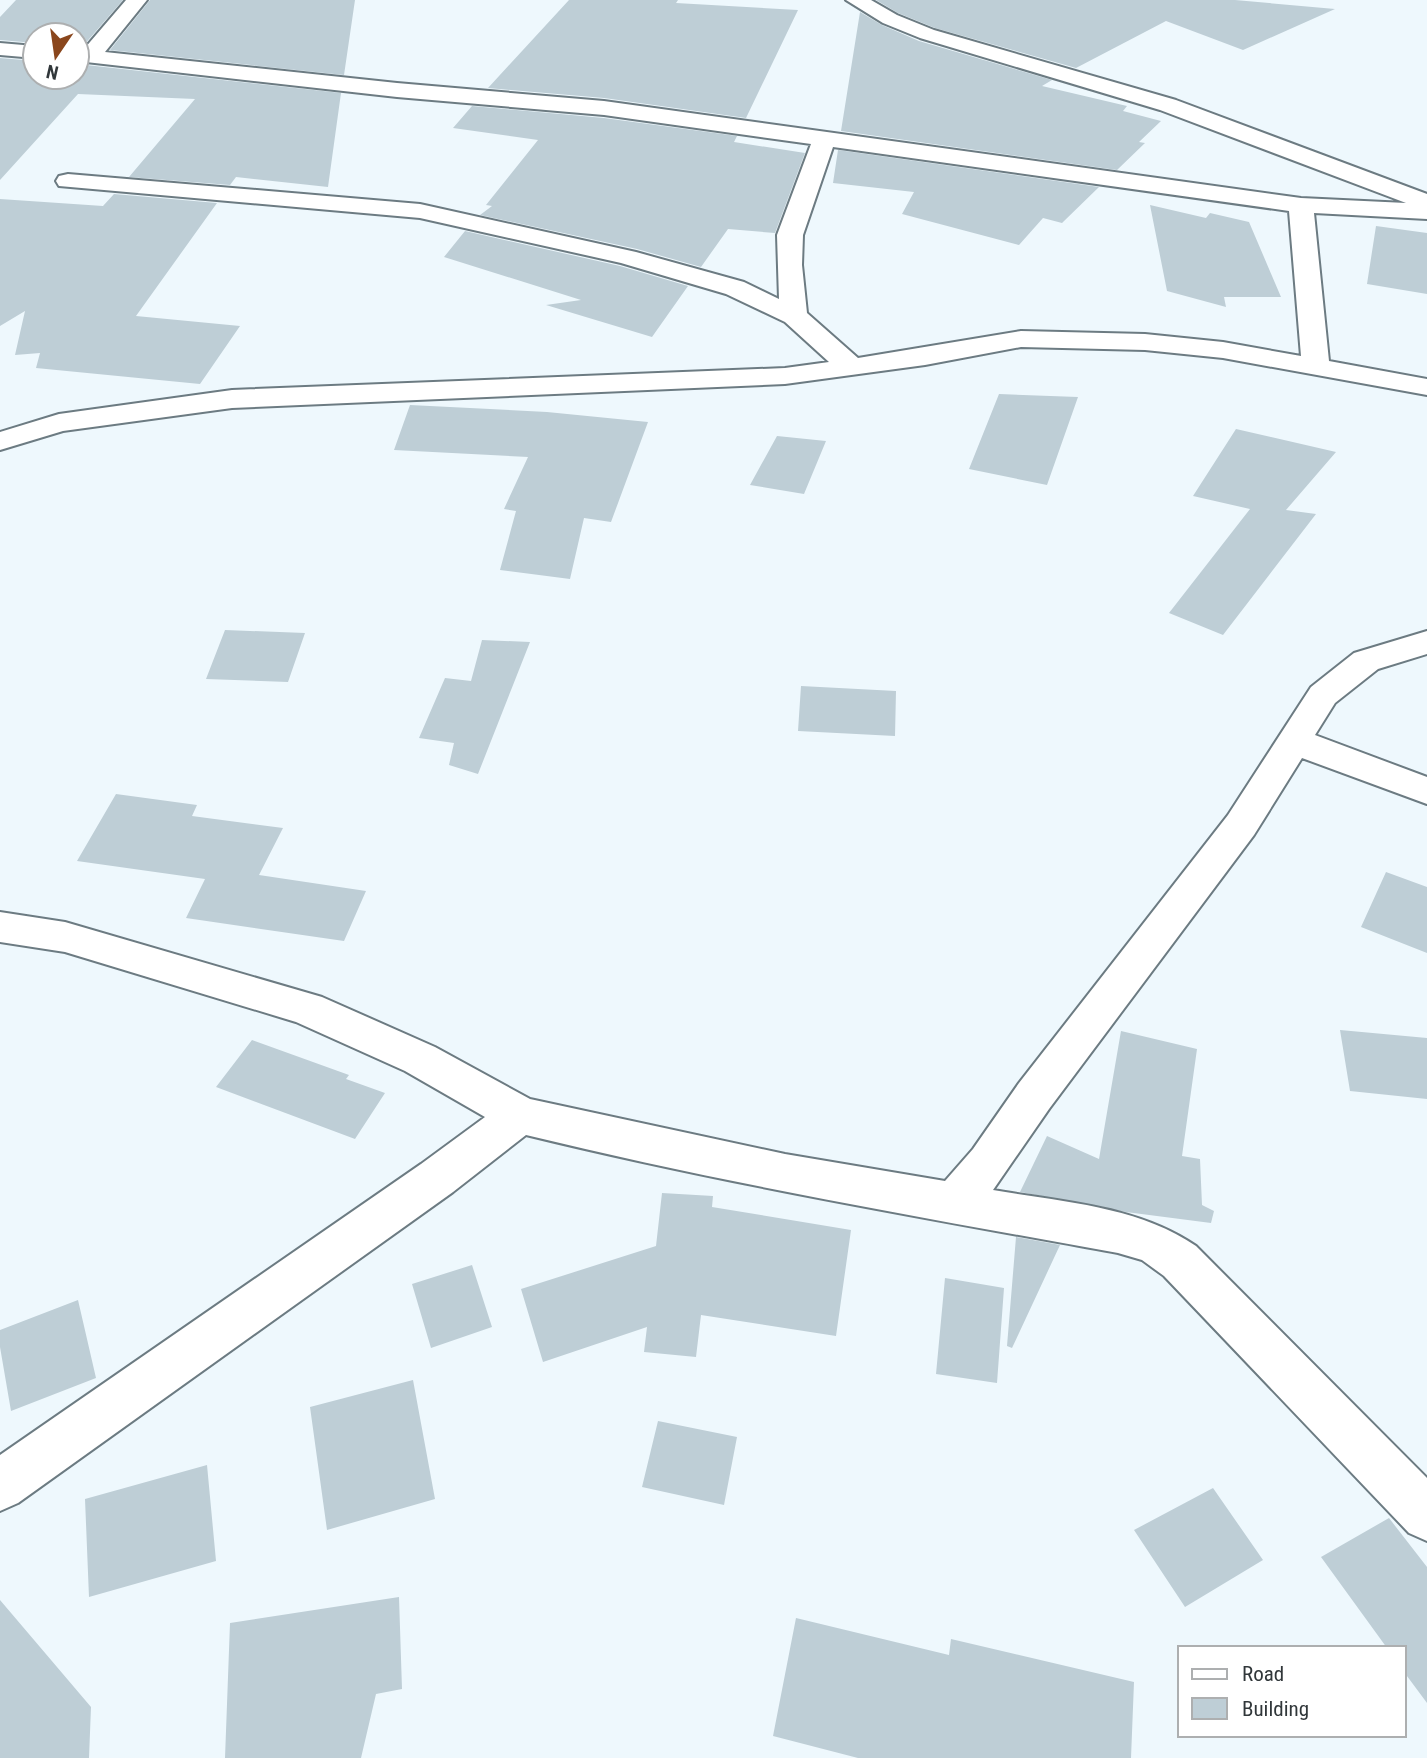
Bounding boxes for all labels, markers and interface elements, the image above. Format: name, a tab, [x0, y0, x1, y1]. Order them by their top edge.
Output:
north arrow	[21, 21, 91, 91]
text: N	[44, 60, 61, 85]
legend	[1178, 1646, 1406, 1737]
text: Road	[1242, 1662, 1284, 1686]
text: Building	[1242, 1697, 1309, 1721]

